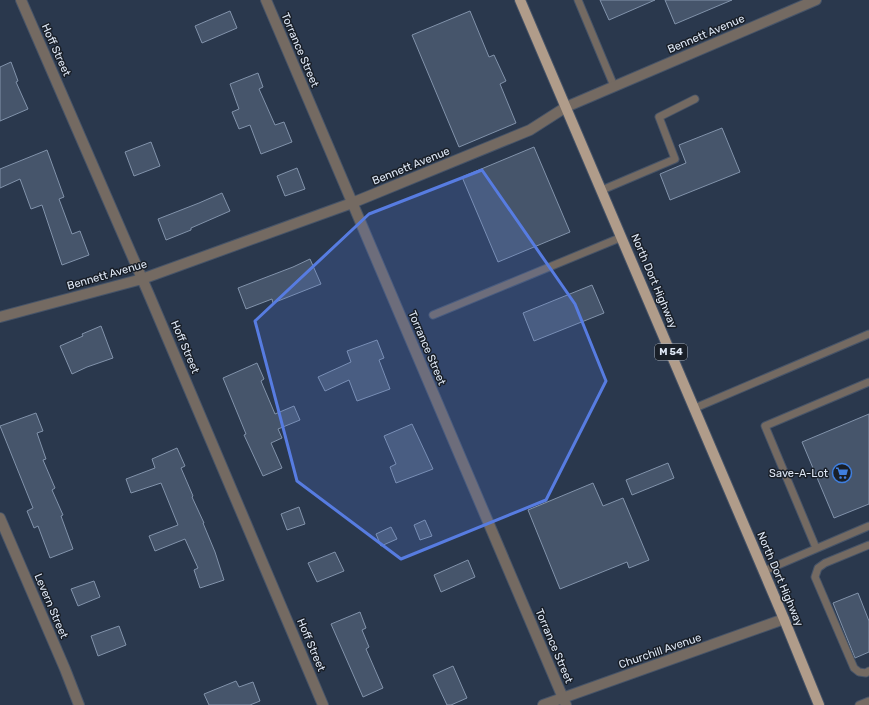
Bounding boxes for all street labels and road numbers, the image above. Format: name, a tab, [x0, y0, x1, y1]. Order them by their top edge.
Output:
street label: Torrance Street	[279, 11, 322, 90]
street label: Bennett Avenue	[665, 12, 747, 56]
street label: Hoff Street	[39, 22, 74, 79]
street label: Bennett Avenue	[370, 145, 452, 187]
street label: North Dort Highway	[628, 232, 680, 330]
street label: Bennett Avenue	[66, 257, 148, 293]
street label: Torrance Street	[406, 309, 449, 388]
street label: Hoff Street	[168, 319, 202, 376]
road number: M 54	[655, 344, 687, 360]
street label: North Dort Highway	[754, 530, 806, 628]
street label: Levern Street	[31, 572, 71, 641]
street label: Torrance Street	[533, 607, 576, 686]
street label: Hoff Street	[294, 617, 328, 674]
street label: Churchill Avenue	[617, 631, 703, 671]

